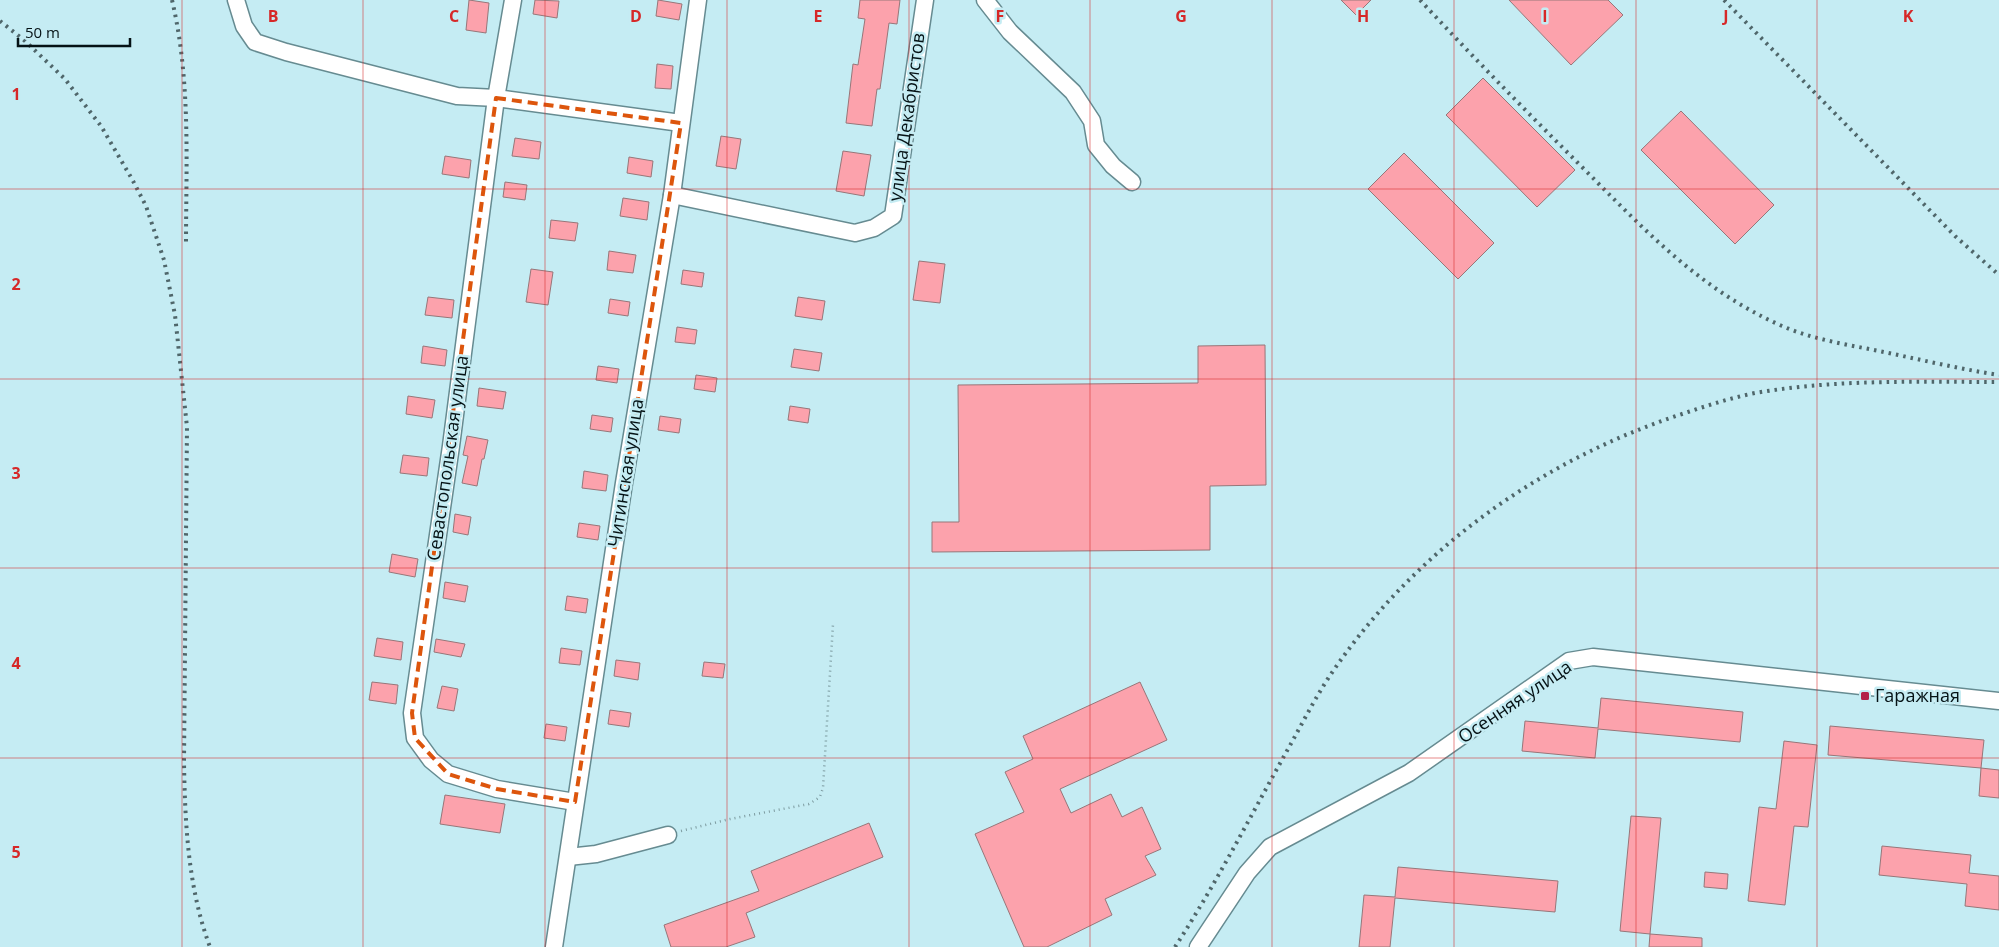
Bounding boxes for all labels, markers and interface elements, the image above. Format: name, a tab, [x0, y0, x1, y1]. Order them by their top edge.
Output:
text: B	[268, 5, 278, 27]
text: C	[449, 5, 459, 27]
text: D	[630, 5, 642, 27]
text: E	[814, 5, 823, 27]
text: F	[996, 5, 1004, 27]
text: G	[1175, 5, 1187, 27]
text: H	[1357, 5, 1369, 27]
text: I	[1542, 5, 1548, 27]
text: J	[1721, 5, 1729, 27]
text: K	[1903, 5, 1914, 27]
scale bar	[18, 15, 130, 47]
text: 50 m	[25, 22, 60, 42]
street label: улица Декабристов	[882, 31, 930, 203]
text: 1	[11, 83, 21, 105]
text: 2	[11, 273, 21, 295]
street label: Севастопольская улица	[421, 354, 473, 562]
street label: Читинская улица	[601, 397, 649, 549]
text: 3	[11, 462, 21, 484]
text: 4	[11, 652, 21, 674]
street label: Осенняя улица	[1453, 654, 1576, 748]
place label: Гаражная	[1875, 683, 1960, 707]
marker: Гаражная	[1859, 690, 1871, 702]
text: 5	[11, 841, 21, 863]

